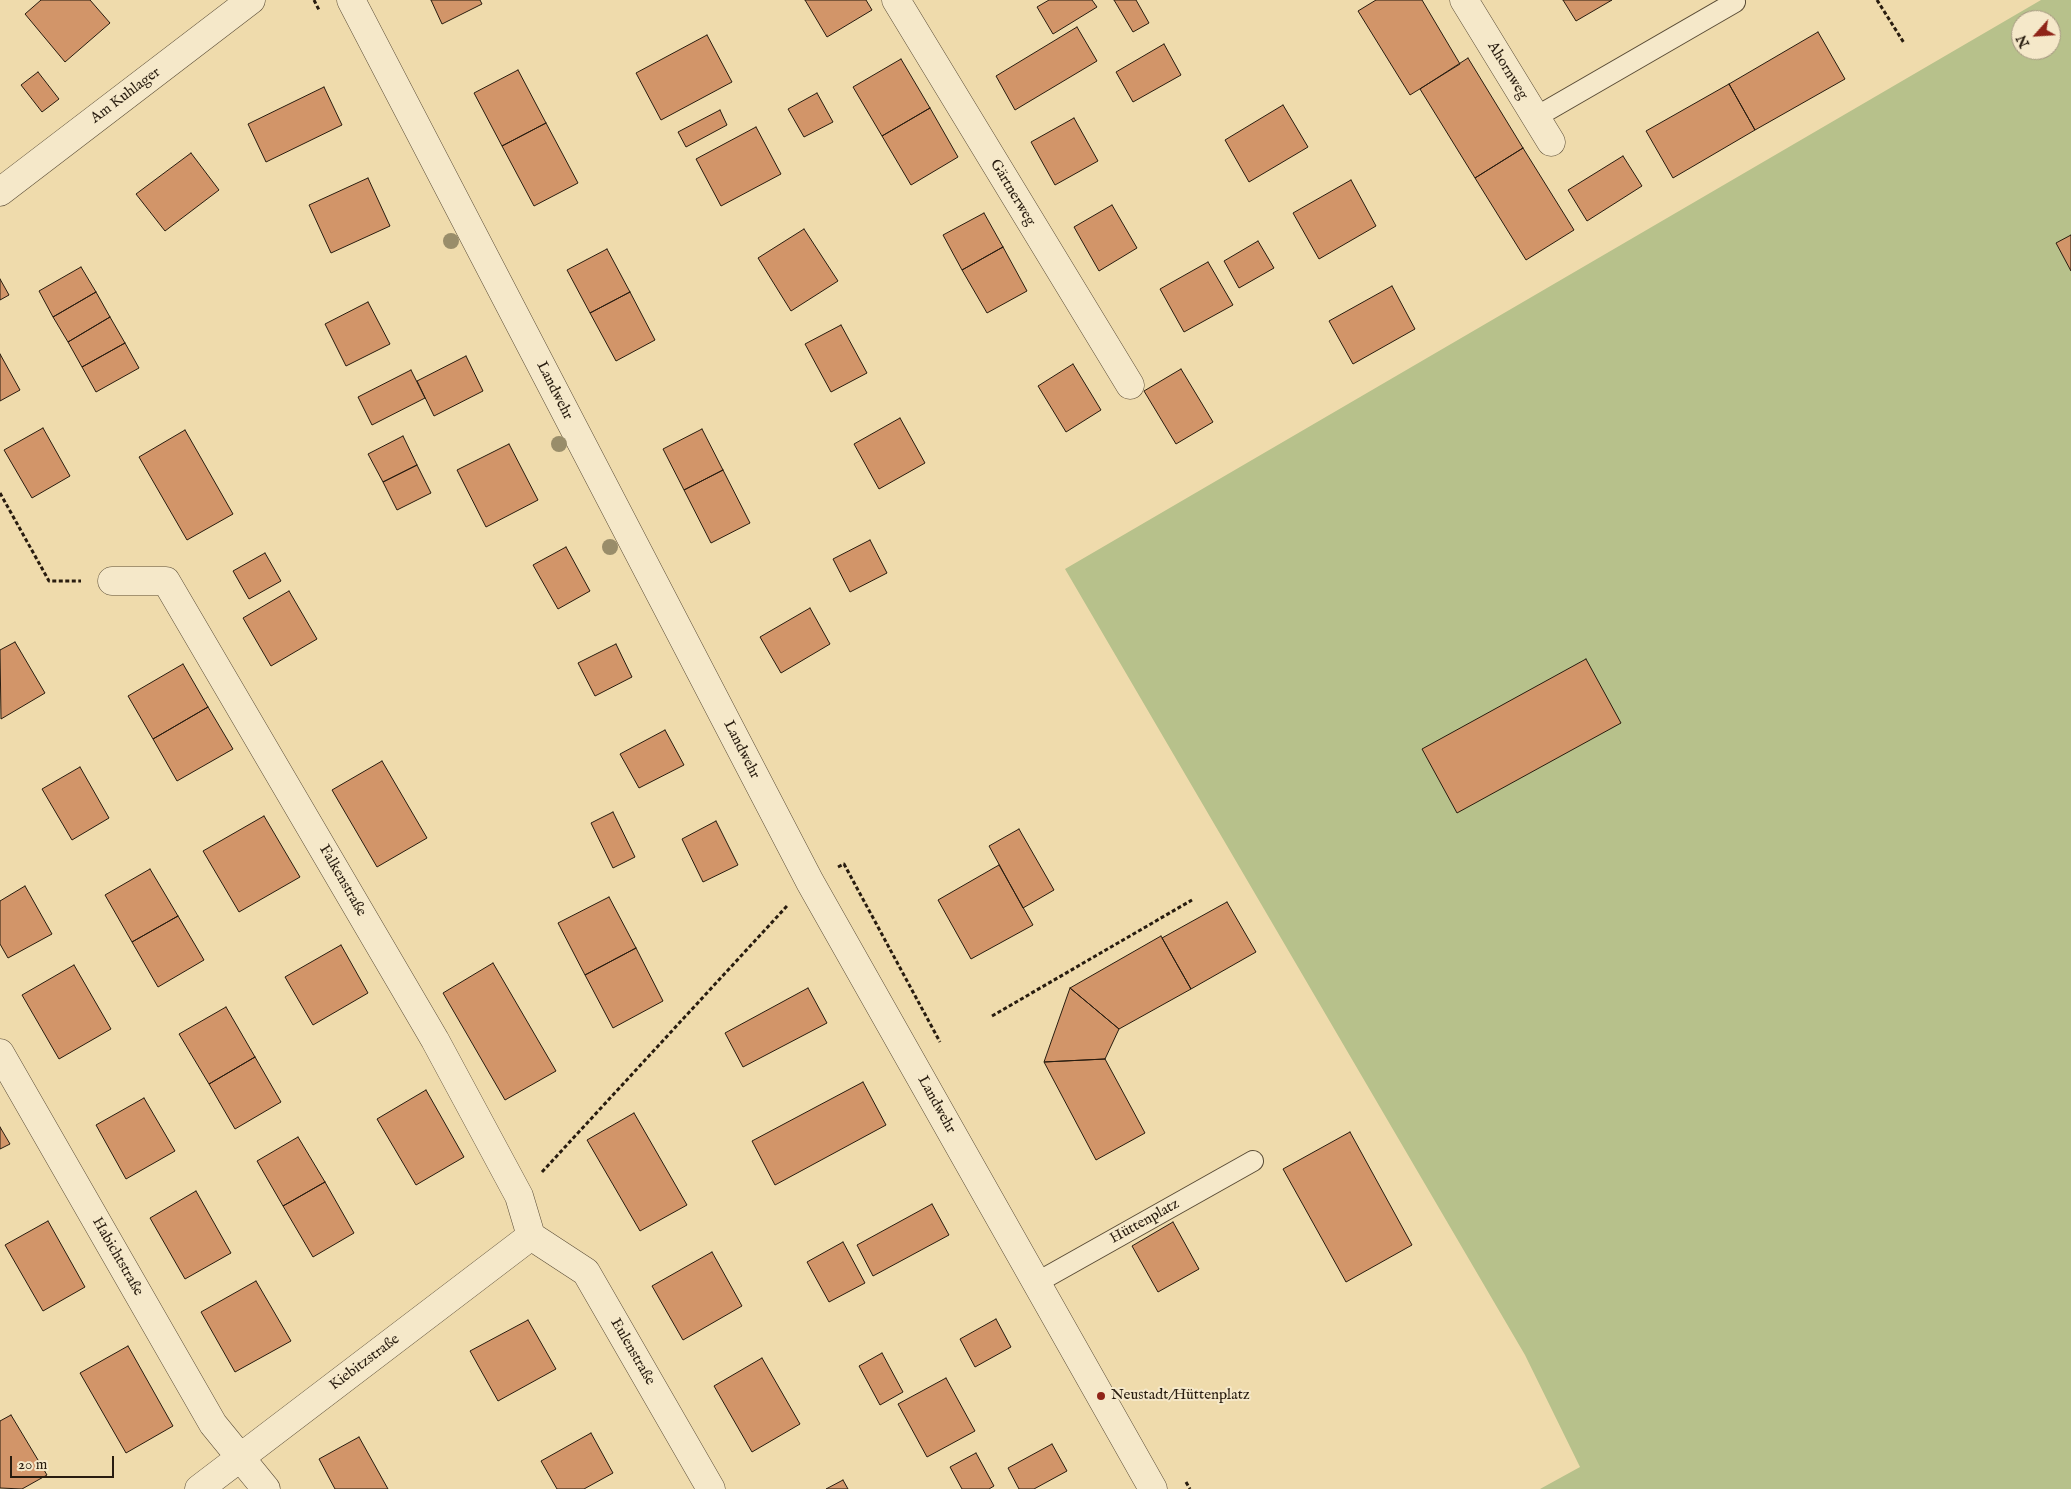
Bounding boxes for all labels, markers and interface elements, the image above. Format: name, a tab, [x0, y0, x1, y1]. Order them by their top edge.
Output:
north arrow	[2011, 10, 2061, 60]
text: N	[2013, 32, 2034, 51]
street label: Ahornweg	[1483, 39, 1531, 103]
street label: Am Kuhlager	[88, 64, 164, 128]
street label: Gärtnerweg	[985, 157, 1039, 229]
street label: Landwehr	[532, 359, 576, 423]
street label: Landwehr	[719, 718, 763, 782]
street label: Falkenstraße	[314, 842, 370, 920]
street label: Landwehr	[913, 1073, 959, 1137]
street label: Hüttenplatz	[1107, 1196, 1183, 1248]
street label: Habichtstraße	[87, 1214, 147, 1300]
street label: Eulenstraße	[606, 1315, 658, 1389]
street label: Kiebitzstraße	[327, 1331, 403, 1395]
place label: Neustadt/Hüttenplatz	[1111, 1387, 1250, 1405]
marker: Neustadt/Hüttenplatz	[1095, 1390, 1107, 1402]
scale bar	[12, 1446, 116, 1478]
text: 20 m	[18, 1455, 47, 1474]

